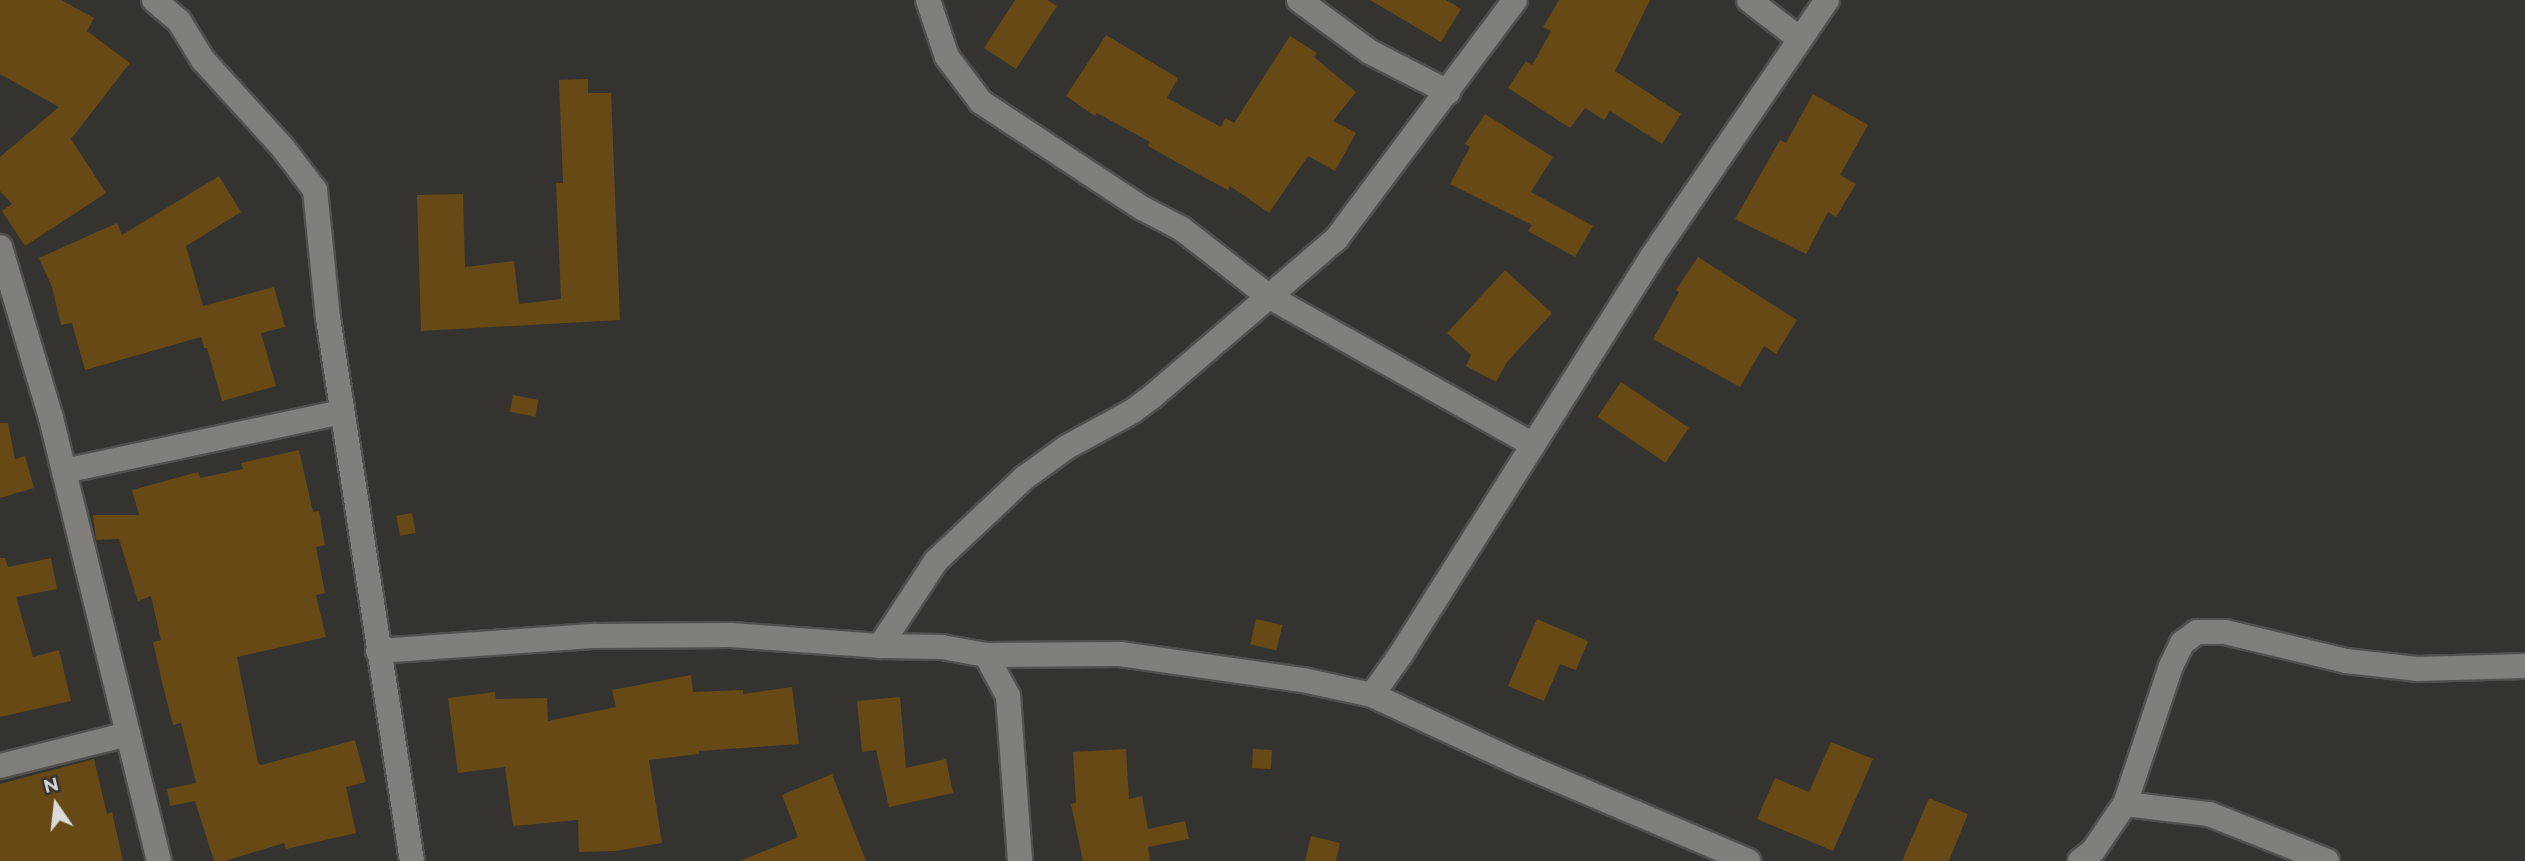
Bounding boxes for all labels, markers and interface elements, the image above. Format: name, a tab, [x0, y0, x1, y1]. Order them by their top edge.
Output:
north arrow	[21, 770, 91, 840]
text: N	[41, 772, 61, 797]

